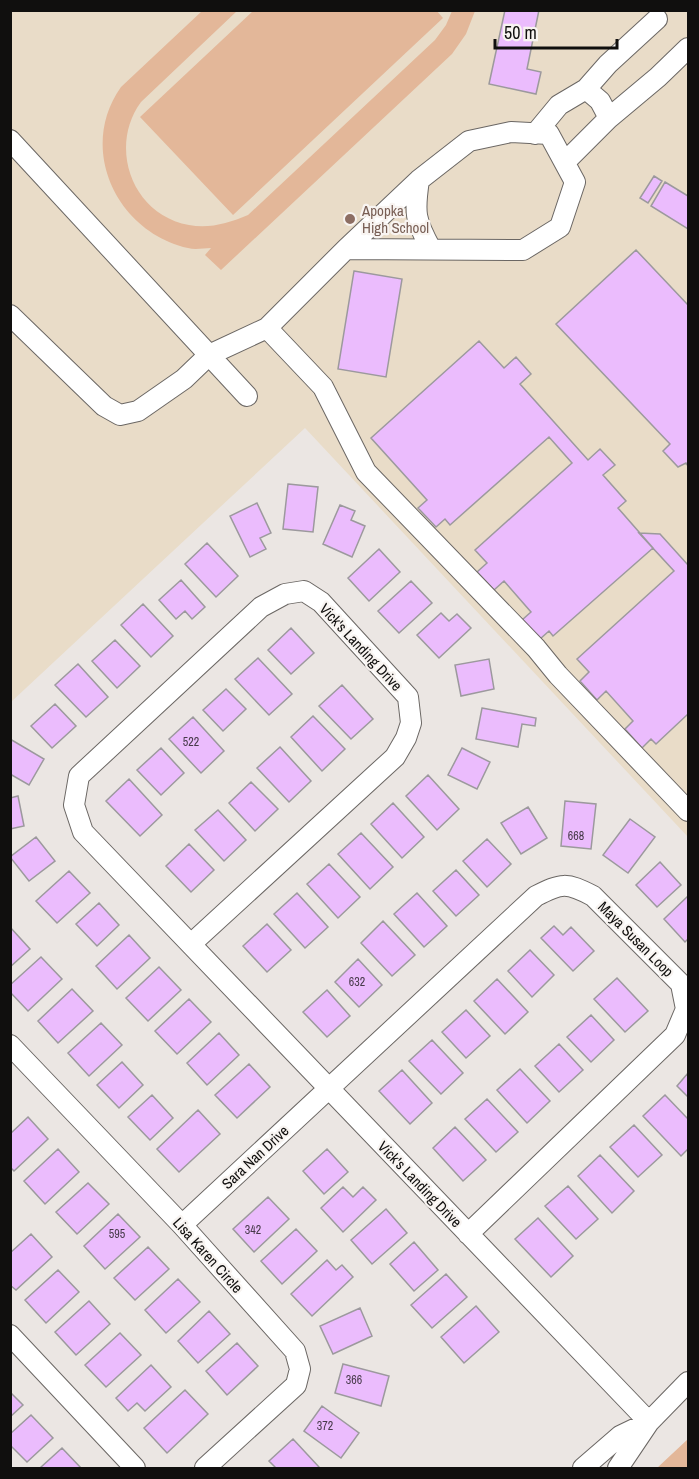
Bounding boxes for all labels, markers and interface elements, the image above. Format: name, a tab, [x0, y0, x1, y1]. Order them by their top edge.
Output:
scale bar	[495, 12, 616, 50]
text: 50 m	[504, 20, 537, 45]
place label: Apopka High School	[361, 200, 429, 238]
marker: Apopka High School	[343, 212, 357, 226]
street label: Vick's Landing Drive	[315, 599, 407, 696]
house number: 522	[183, 734, 199, 750]
house number: 668	[568, 828, 584, 844]
street label: Maya Susan Loop	[594, 897, 679, 982]
house number: 632	[349, 974, 365, 990]
street label: Sara Nan Drive	[217, 1120, 293, 1194]
street label: Vick's Landing Drive	[373, 1136, 467, 1232]
street label: Lisa Karen Circle	[168, 1213, 248, 1297]
house number: 342	[245, 1222, 261, 1238]
house number: 595	[109, 1226, 126, 1242]
house number: 366	[346, 1372, 362, 1388]
house number: 372	[317, 1418, 333, 1434]

